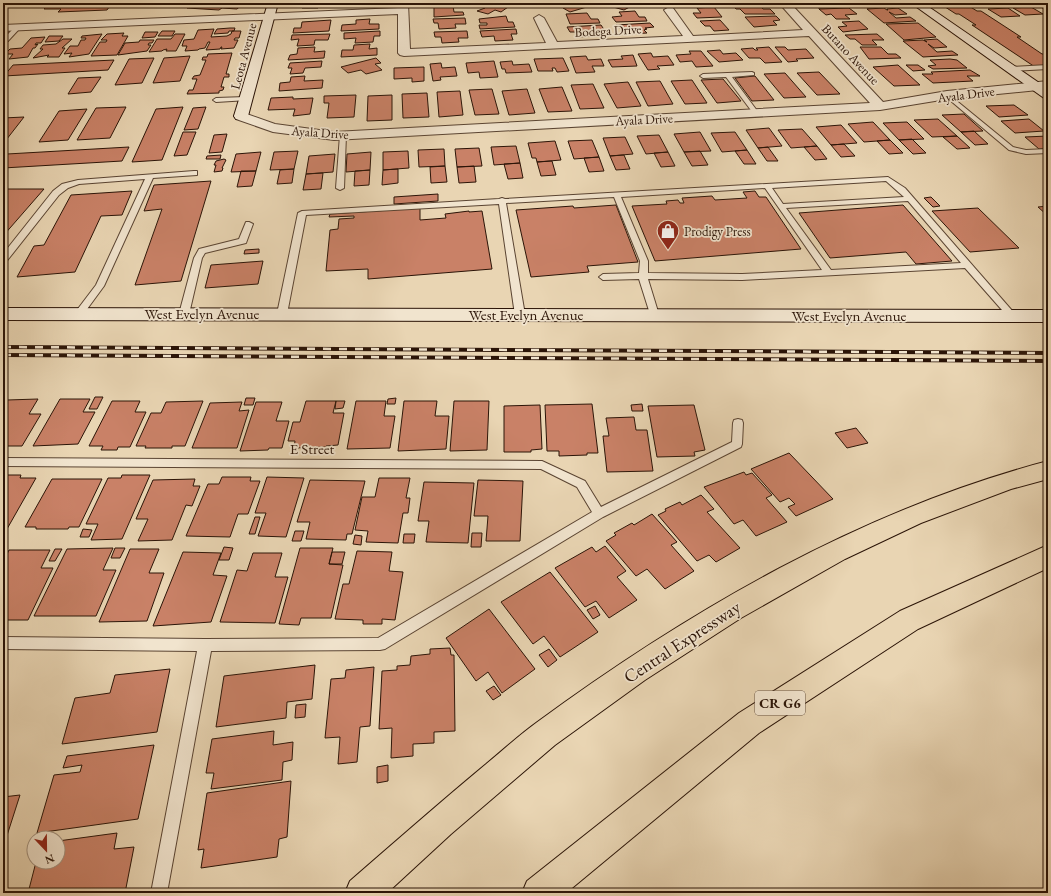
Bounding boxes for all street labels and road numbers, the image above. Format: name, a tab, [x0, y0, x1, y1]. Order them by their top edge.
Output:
street label: Bodega Drive	[574, 20, 642, 41]
street label: Butano Avenue	[818, 20, 883, 88]
street label: Leota Avenue	[226, 21, 261, 91]
street label: Ayala Drive	[936, 83, 996, 107]
street label: Ayala Drive	[614, 110, 673, 130]
street label: Ayala Drive	[290, 122, 349, 143]
street label: West Evelyn Avenue	[145, 304, 260, 323]
street label: West Evelyn Avenue	[469, 305, 584, 324]
street label: West Evelyn Avenue	[792, 306, 907, 325]
street label: E Street	[290, 439, 334, 458]
street label: Central Expressway	[619, 595, 745, 688]
road number: CR G6	[755, 691, 805, 715]

